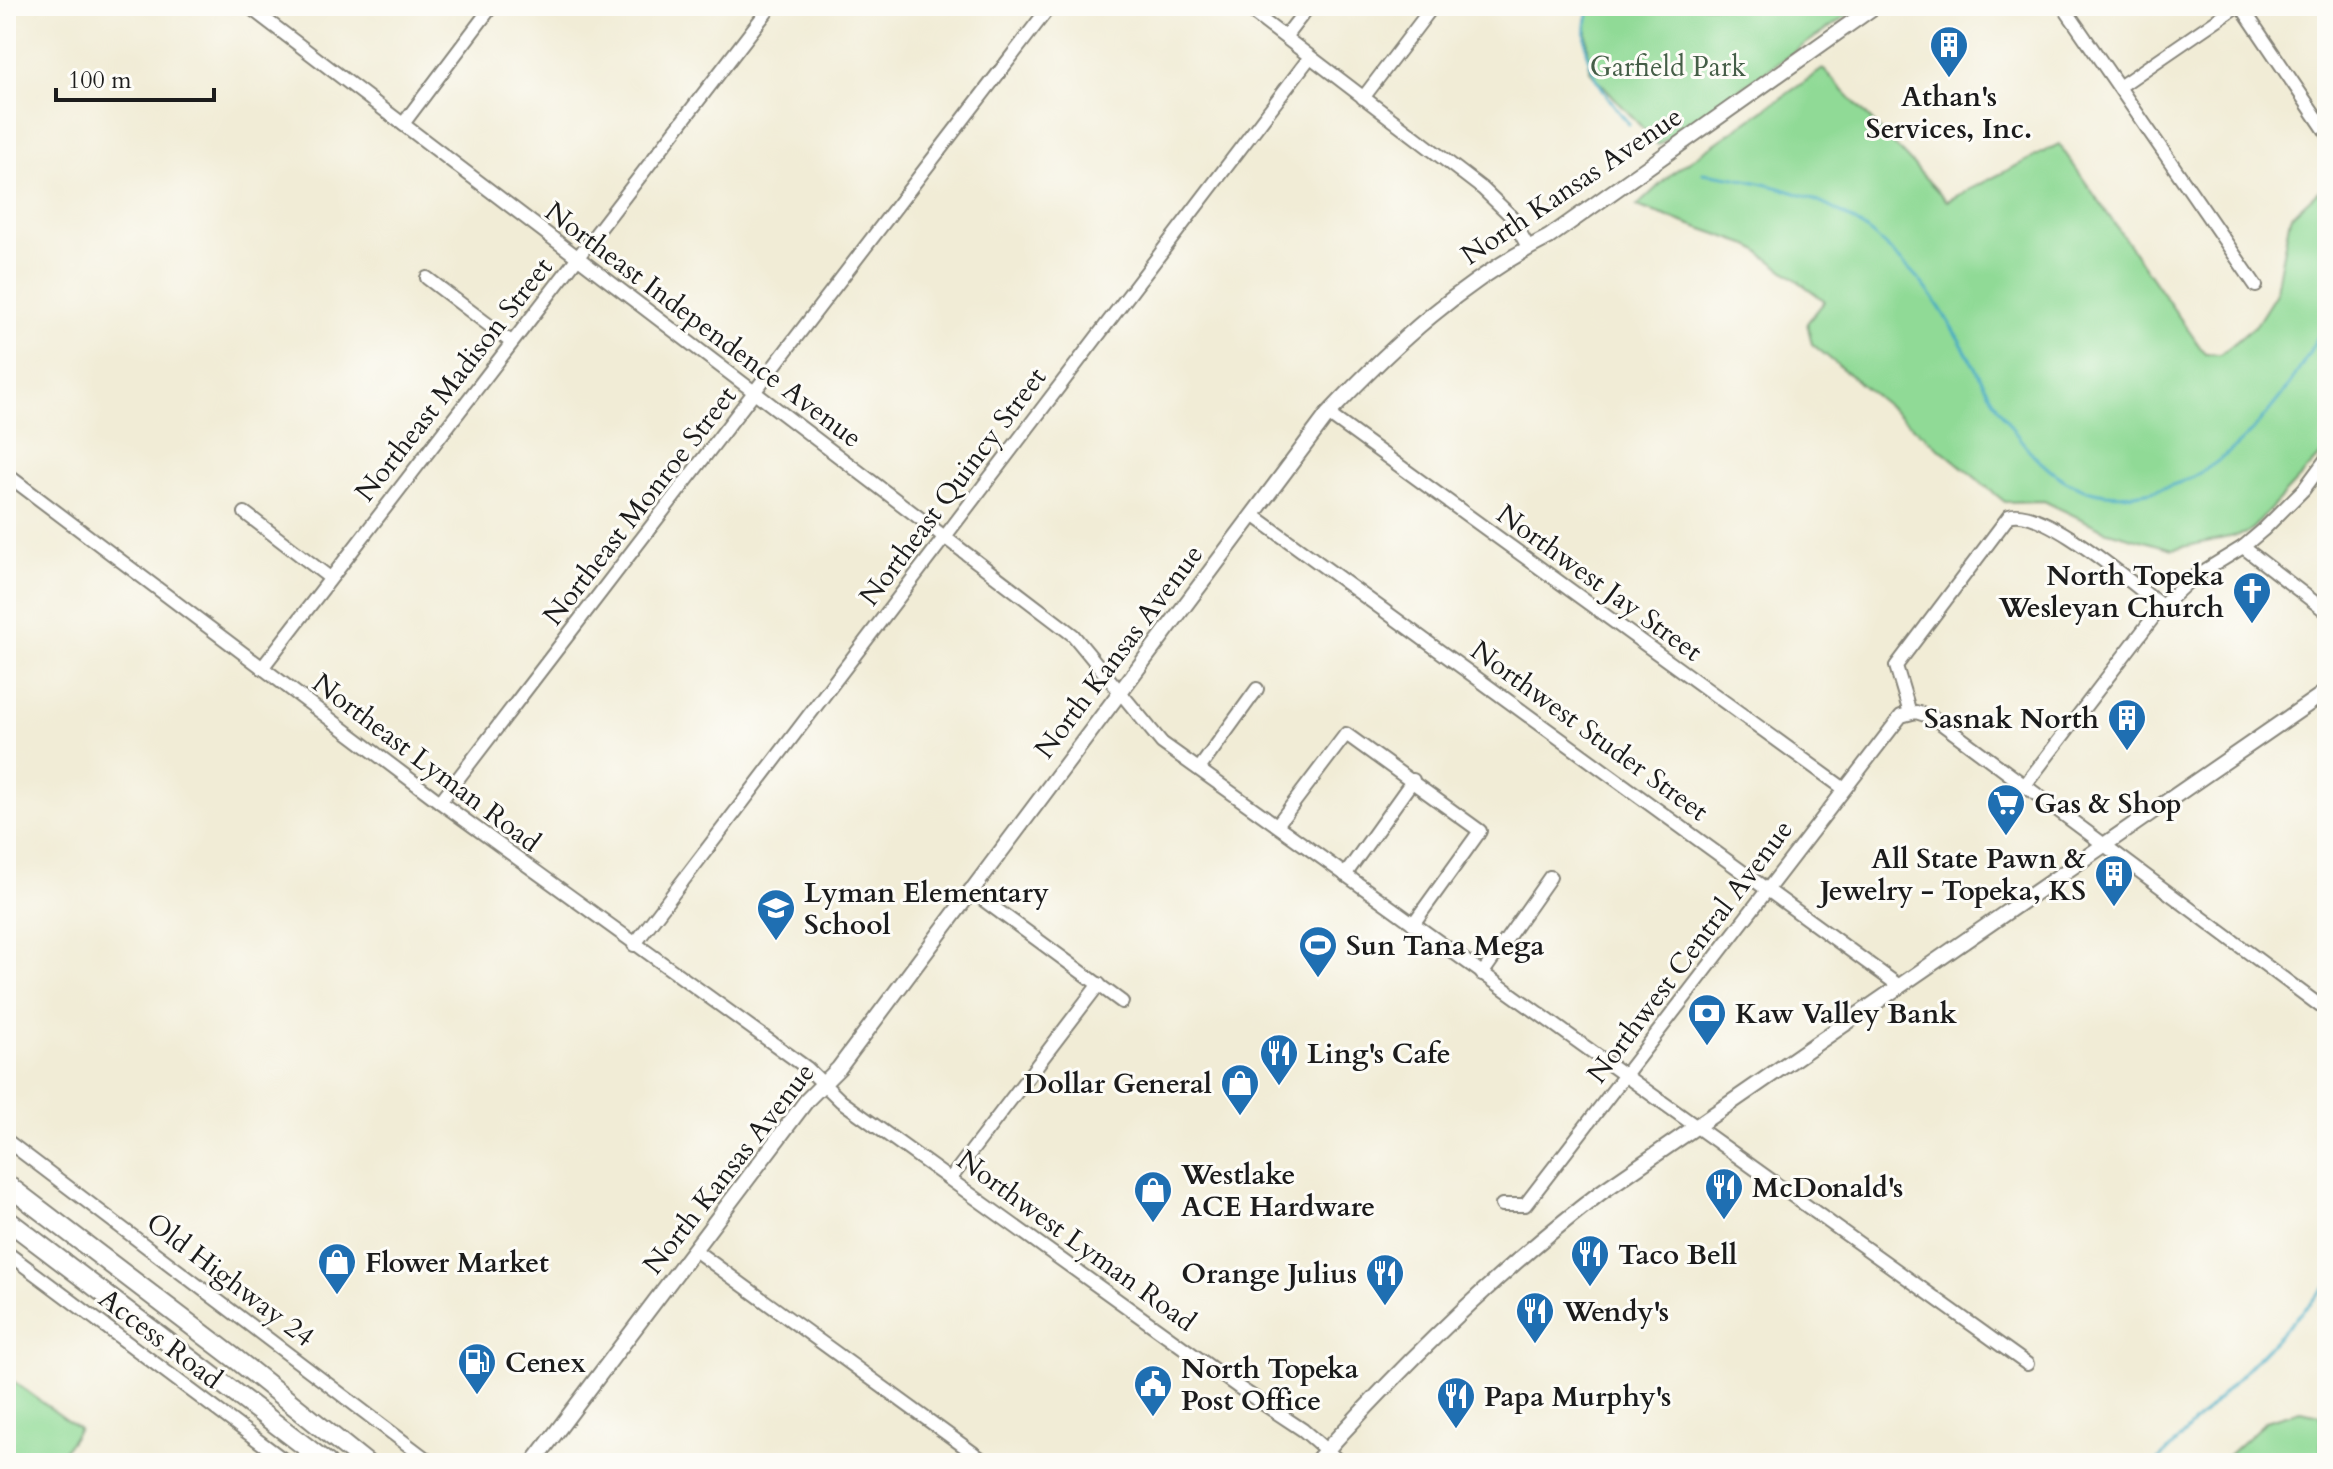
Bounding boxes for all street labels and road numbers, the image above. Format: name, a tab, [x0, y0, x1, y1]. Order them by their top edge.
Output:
street label: North Kansas Avenue	[1454, 98, 1690, 274]
street label: Northeast Independence Avenue	[537, 193, 870, 457]
street label: Northeast Madison Street	[346, 249, 561, 510]
street label: Northeast Quincy Street	[850, 359, 1055, 614]
street label: Northeast Monroe Street	[534, 378, 745, 633]
street label: Northwest Jay Street	[1489, 495, 1710, 670]
street label: North Kansas Avenue	[1026, 537, 1212, 766]
street label: Northwest Studer Street	[1463, 632, 1716, 830]
street label: Northeast Lyman Road	[305, 664, 548, 861]
street label: Northwest Central Avenue	[1578, 812, 1802, 1091]
street label: North Kansas Avenue	[634, 1055, 823, 1282]
street label: Northwest Lyman Road	[949, 1141, 1204, 1341]
street label: Old Highway 24	[138, 1204, 322, 1356]
street label: Access Road	[91, 1280, 230, 1398]

